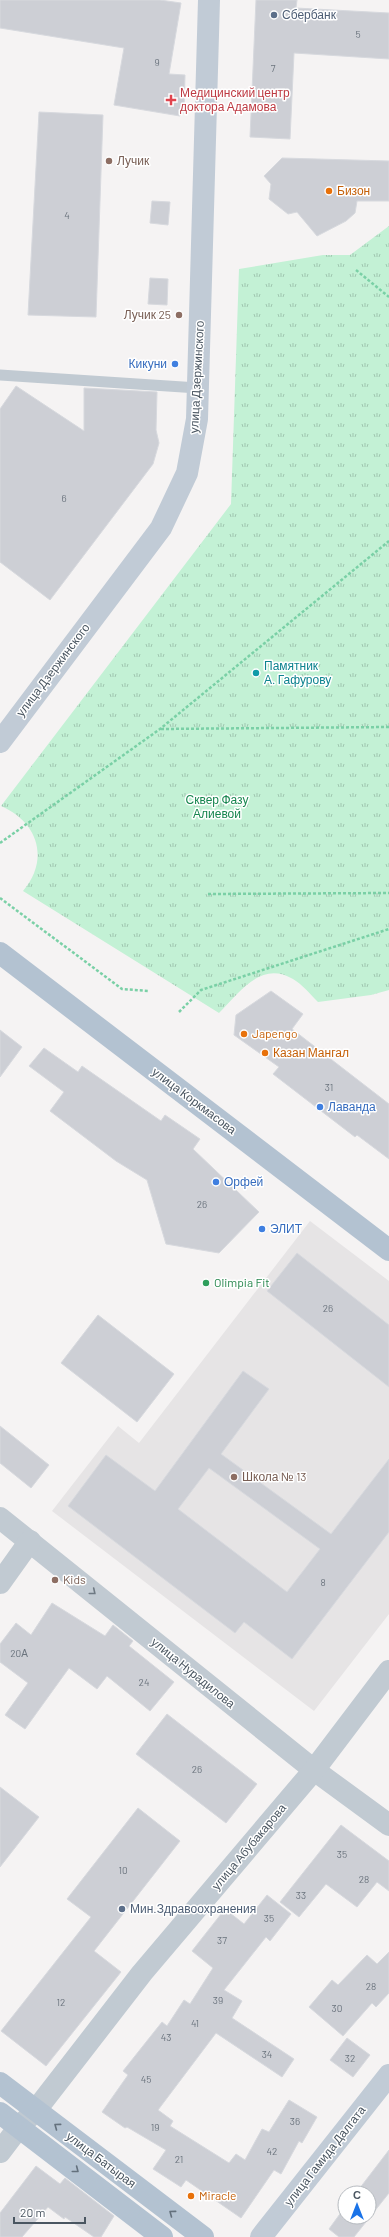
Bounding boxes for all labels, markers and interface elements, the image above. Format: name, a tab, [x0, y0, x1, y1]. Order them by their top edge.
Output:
place label: Сбербанк	[282, 7, 337, 22]
marker: Сбербанк	[269, 10, 279, 20]
house number: 5	[355, 28, 361, 40]
house number: 9	[154, 56, 160, 68]
house number: 7	[271, 62, 276, 74]
place label: Медицинский центр доктора Адамова	[180, 85, 290, 114]
marker: Медицинский центр доктора Адамова	[165, 94, 177, 106]
place label: Лучик	[117, 153, 150, 168]
marker: Лучик	[104, 156, 114, 166]
place label: Бизон	[337, 183, 370, 197]
marker: Бизон	[324, 186, 334, 196]
house number: 4	[64, 209, 70, 221]
place label: Лучик 25	[124, 307, 171, 322]
marker: Лучик 25	[174, 310, 184, 320]
street label: улица Дзержинского	[186, 320, 207, 434]
place label: Кикуни	[129, 356, 167, 371]
marker: Кикуни	[170, 359, 180, 369]
house number: 6	[61, 492, 67, 504]
street label: улица Дзержинского	[13, 620, 93, 719]
place label: Памятник А. Гафурову	[264, 658, 331, 687]
marker: Памятник А. Гафурову	[251, 668, 261, 678]
park label: Сквер Фазу Алиевой	[186, 792, 248, 820]
place label: Japengo	[252, 1026, 297, 1040]
marker: Japengo	[239, 1029, 249, 1039]
place label: Казан Мангал	[273, 1045, 349, 1059]
marker: Казан Мангал	[260, 1048, 270, 1058]
street label: улица Коркмасова	[149, 1064, 240, 1137]
house number: 31	[325, 1081, 333, 1093]
place label: Лаванда	[328, 1099, 376, 1114]
marker: Лаванда	[315, 1102, 325, 1112]
place label: Орфей	[224, 1174, 263, 1189]
marker: Орфей	[211, 1177, 221, 1187]
house number: 26	[197, 1198, 207, 1210]
place label: ЭЛИТ	[270, 1221, 303, 1235]
marker: ЭЛИТ	[257, 1224, 267, 1234]
place label: Olimpia Fit	[214, 1275, 270, 1289]
marker: Olimpia Fit	[201, 1278, 211, 1288]
house number: 26	[323, 1302, 333, 1314]
place label: Школа № 13	[242, 1469, 307, 1483]
marker: Школа № 13	[229, 1472, 239, 1482]
place label: Kids	[63, 1572, 86, 1586]
marker: Kids	[50, 1575, 60, 1585]
house number: 8	[320, 1576, 326, 1588]
one-way arrow	[88, 1588, 96, 1595]
street label: улица Нурадилова	[148, 1634, 239, 1711]
house number: 20А	[10, 1647, 28, 1659]
house number: 24	[139, 1676, 149, 1688]
house number: 26	[192, 1763, 202, 1775]
street label: улица Абубакарова	[208, 1800, 289, 1893]
house number: 35	[337, 1848, 347, 1860]
house number: 10	[118, 1864, 128, 1876]
house number: 28	[359, 1873, 369, 1885]
house number: 33	[296, 1889, 306, 1901]
place label: Мин.Здравоохранения	[130, 1901, 256, 1916]
marker: Мин.Здравоохранения	[117, 1904, 127, 1914]
house number: 35	[264, 1912, 274, 1924]
house number: 37	[217, 1934, 227, 1946]
house number: 28	[366, 1980, 376, 1992]
house number: 39	[213, 1994, 223, 2006]
house number: 12	[57, 1996, 65, 2008]
house number: 30	[332, 2002, 342, 2014]
house number: 41	[191, 2017, 199, 2029]
house number: 43	[161, 2031, 171, 2043]
house number: 34	[262, 2048, 272, 2060]
house number: 32	[345, 2052, 355, 2064]
house number: 45	[141, 2073, 151, 2085]
street label: улица Гамида Далгата	[281, 2102, 369, 2209]
house number: 36	[290, 2115, 300, 2127]
house number: 19	[151, 2121, 159, 2133]
one-way arrow	[54, 2123, 61, 2131]
street label: улица Батырая	[63, 2128, 139, 2191]
house number: 42	[267, 2145, 277, 2157]
house number: 21	[175, 2153, 183, 2165]
one-way arrow	[71, 2166, 78, 2173]
north arrow	[337, 2185, 377, 2225]
place label: Miracle	[199, 2188, 237, 2202]
text: С	[353, 2188, 361, 2201]
marker: Miracle	[186, 2191, 196, 2201]
scale bar	[14, 2199, 85, 2225]
text: 20 m	[20, 2205, 46, 2219]
one-way arrow	[169, 2211, 176, 2218]

